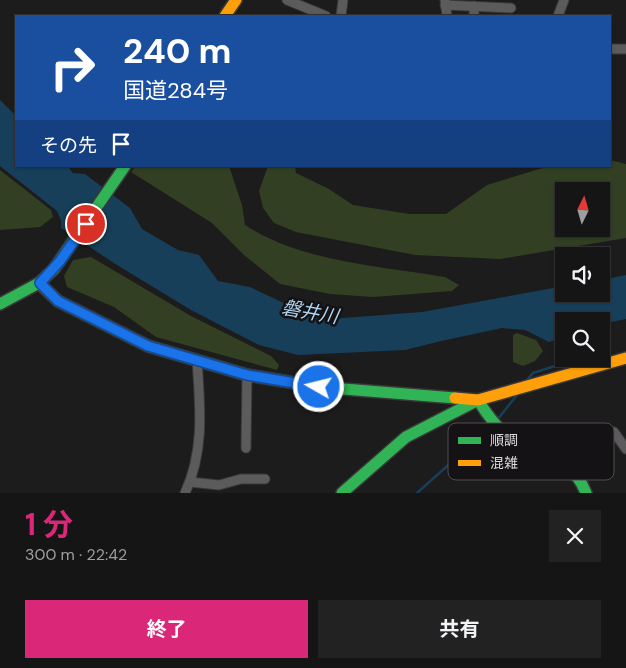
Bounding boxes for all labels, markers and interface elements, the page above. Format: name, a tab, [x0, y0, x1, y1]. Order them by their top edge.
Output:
text: 240 m	[123, 28, 232, 74]
icon: right	[40, 35, 105, 100]
text: 国道284号	[123, 76, 228, 105]
icon: arrive	[107, 130, 135, 158]
text: その先	[40, 133, 97, 158]
north arrow	[555, 182, 610, 238]
map controls	[555, 182, 610, 367]
pin	[65, 203, 107, 245]
icon: arrive	[72, 210, 100, 238]
button: sound	[555, 247, 610, 302]
water label: 磐井川	[280, 295, 342, 330]
button: search	[555, 312, 610, 367]
position arrow	[292, 360, 344, 412]
legend	[448, 423, 614, 480]
text: 順調	[490, 431, 518, 449]
text: 混雑	[490, 454, 518, 472]
text: 1 分	[25, 505, 73, 544]
button: close	[549, 510, 601, 562]
text: 300 m · 22:42	[25, 544, 127, 565]
button: 終了	[25, 600, 308, 658]
button: 共有	[318, 600, 601, 658]

